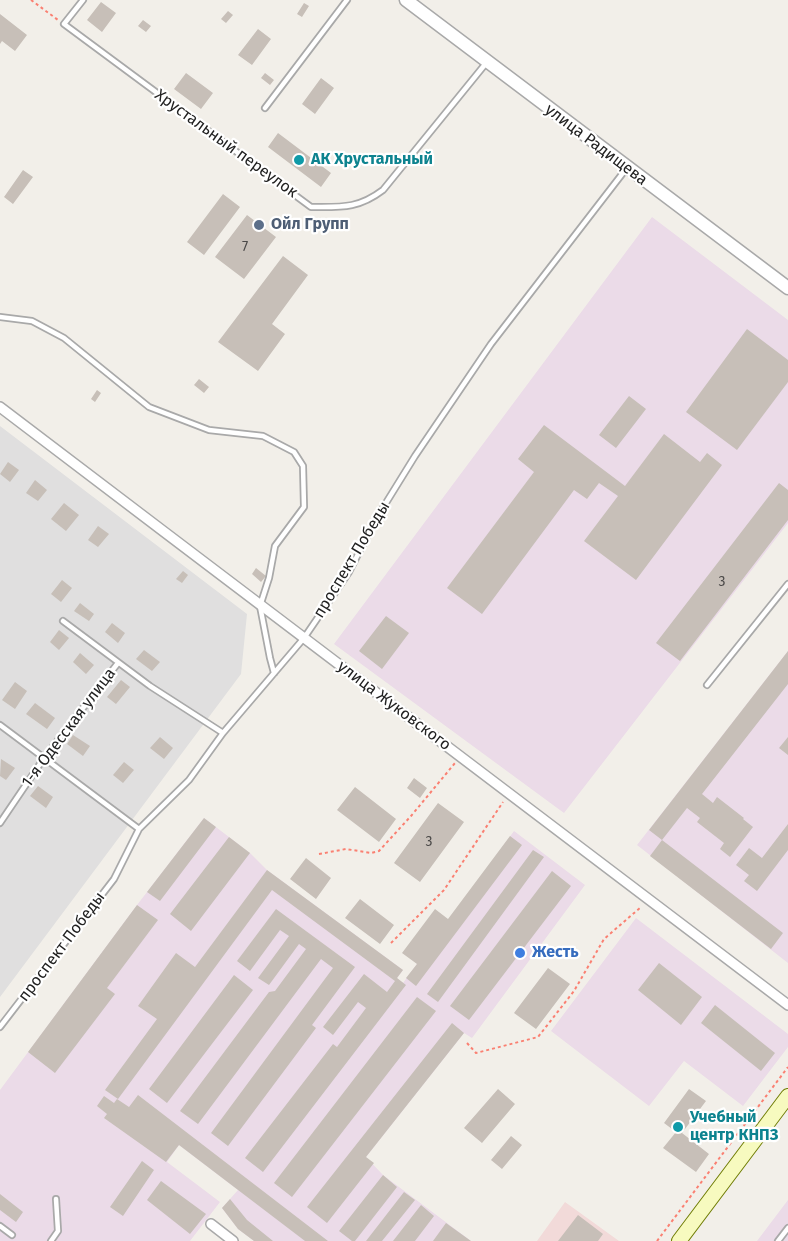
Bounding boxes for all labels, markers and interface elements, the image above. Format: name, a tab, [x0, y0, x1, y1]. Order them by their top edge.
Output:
street label: Хрустальный переулок	[151, 86, 301, 202]
street label: улица Радищева	[541, 100, 651, 190]
place label: АК Хрустальный	[311, 150, 433, 170]
marker: АК Хрустальный	[292, 153, 306, 167]
place label: Ойл Групп	[271, 215, 349, 235]
marker: Ойл Групп	[252, 218, 266, 232]
house number: 7	[242, 239, 248, 255]
street label: проспект Победы	[310, 498, 394, 622]
house number: 3	[719, 574, 725, 590]
street label: улица Жуковского	[333, 657, 455, 755]
street label: 1-я Одесская улица	[18, 665, 120, 791]
house number: 3	[426, 834, 432, 850]
street label: проспект Победы	[14, 888, 110, 1006]
place label: Жесть	[532, 943, 579, 963]
marker: Жесть	[513, 946, 527, 960]
place label: Учебный центр КНПЗ	[690, 1108, 778, 1146]
marker: Учебный центр КНПЗ	[671, 1120, 685, 1134]

